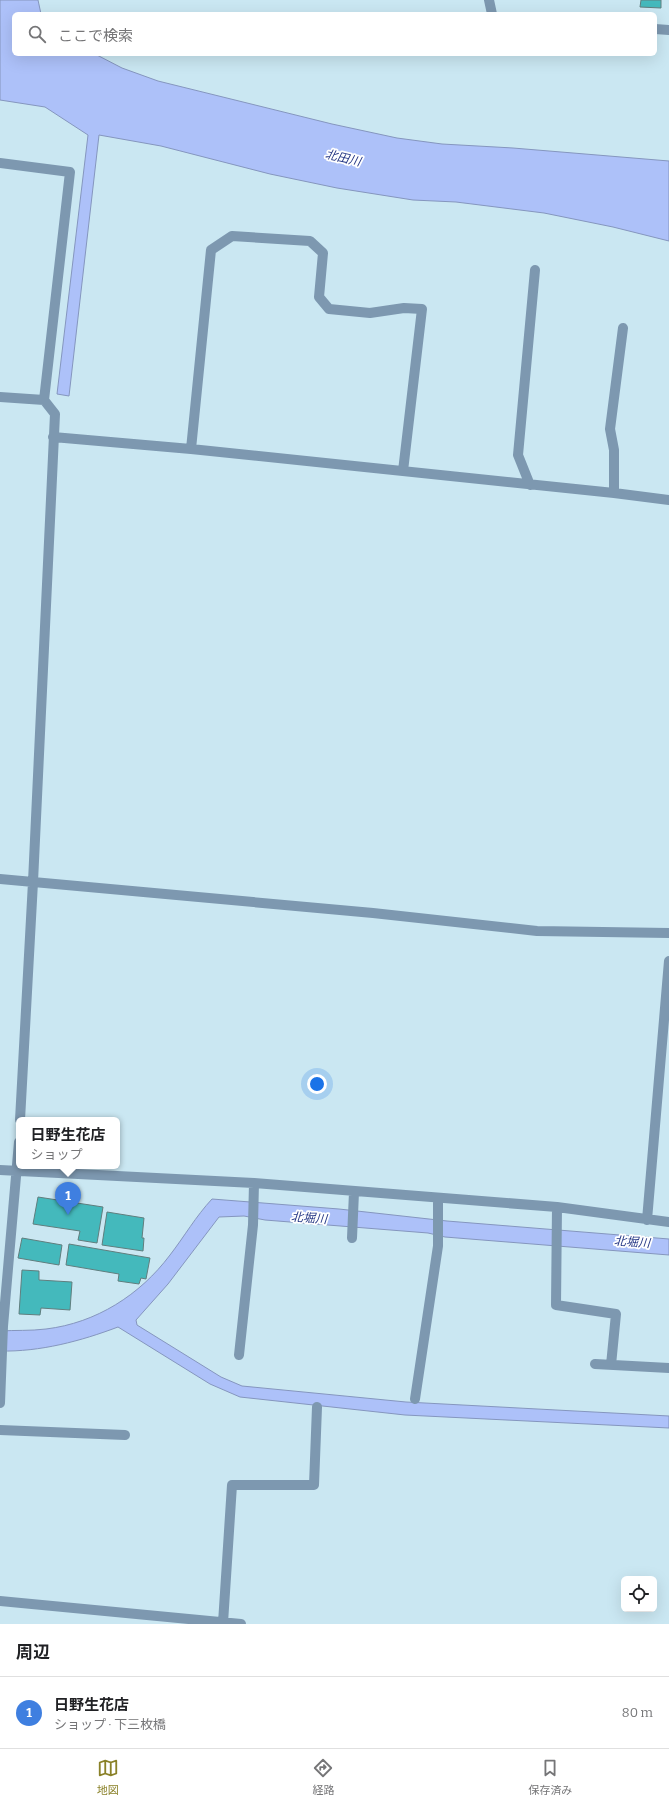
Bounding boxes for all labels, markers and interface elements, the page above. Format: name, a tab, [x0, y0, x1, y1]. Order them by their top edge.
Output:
search box	[12, 12, 657, 56]
icon: search	[26, 23, 48, 45]
text: ここで検索	[58, 27, 133, 45]
water label: 北田川	[324, 147, 364, 169]
your location	[307, 1074, 327, 1094]
popup	[16, 1117, 120, 1169]
text: 日野生花店	[30, 1126, 106, 1144]
text: ショップ	[30, 1147, 83, 1162]
pin: 1	[55, 1182, 81, 1215]
water label: 北堀川	[291, 1210, 329, 1226]
water label: 北堀川	[614, 1234, 652, 1250]
map controls	[621, 1576, 657, 1612]
button: locate	[621, 1576, 657, 1612]
text: 周辺	[16, 1642, 50, 1663]
text: 日野生花店	[54, 1696, 129, 1714]
text: 1	[26, 1705, 32, 1720]
text: 80 m	[622, 1705, 653, 1720]
text: ショップ · 下三枚橋	[54, 1717, 166, 1732]
tab: 地図	[97, 1757, 119, 1797]
tab: 経路	[312, 1757, 334, 1797]
tab: 保存済み	[528, 1757, 572, 1797]

